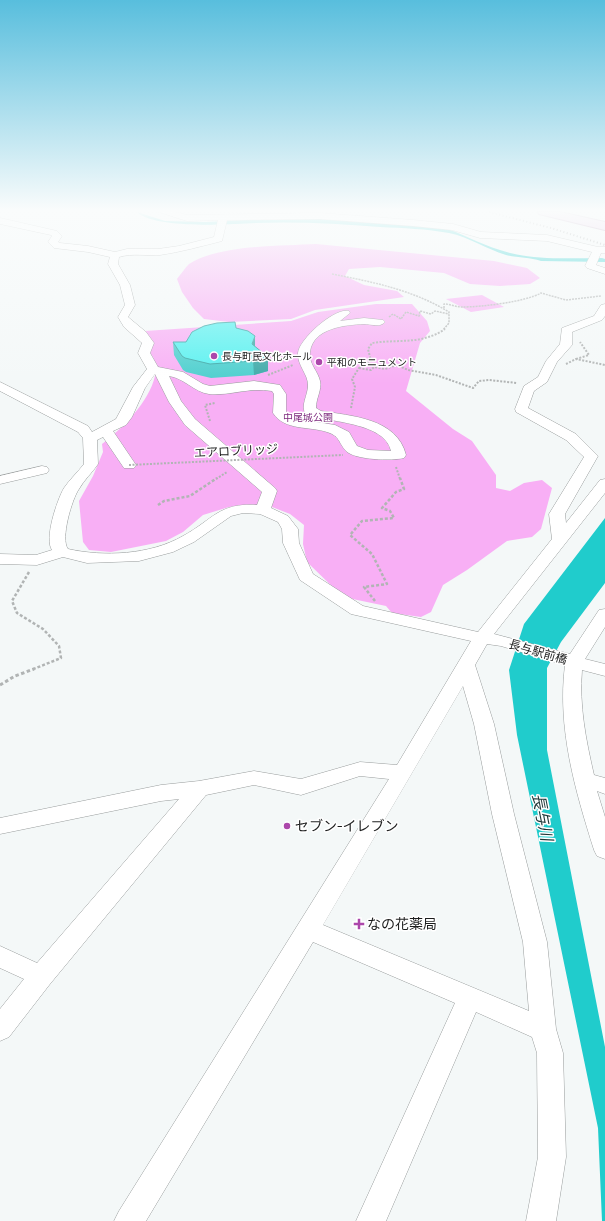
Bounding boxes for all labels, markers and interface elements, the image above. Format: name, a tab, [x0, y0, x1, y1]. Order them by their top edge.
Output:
place label: 長与町民文化ホール	[222, 350, 312, 362]
marker: 長与町民文化ホール	[209, 351, 219, 361]
place label: 平和のモニュメント	[327, 356, 417, 368]
marker: 平和のモニュメント	[314, 357, 324, 367]
park label: 中尾城公園	[283, 411, 333, 423]
street label: エアロブリッジ	[194, 441, 278, 459]
street label: 長与駅前橋	[508, 636, 569, 666]
water label: 長与川	[530, 792, 558, 844]
place label: セブン-イレブン	[295, 817, 399, 834]
marker: セブン-イレブン	[282, 821, 292, 831]
place label: なの花薬局	[367, 915, 437, 932]
marker: なの花薬局	[354, 919, 364, 929]

